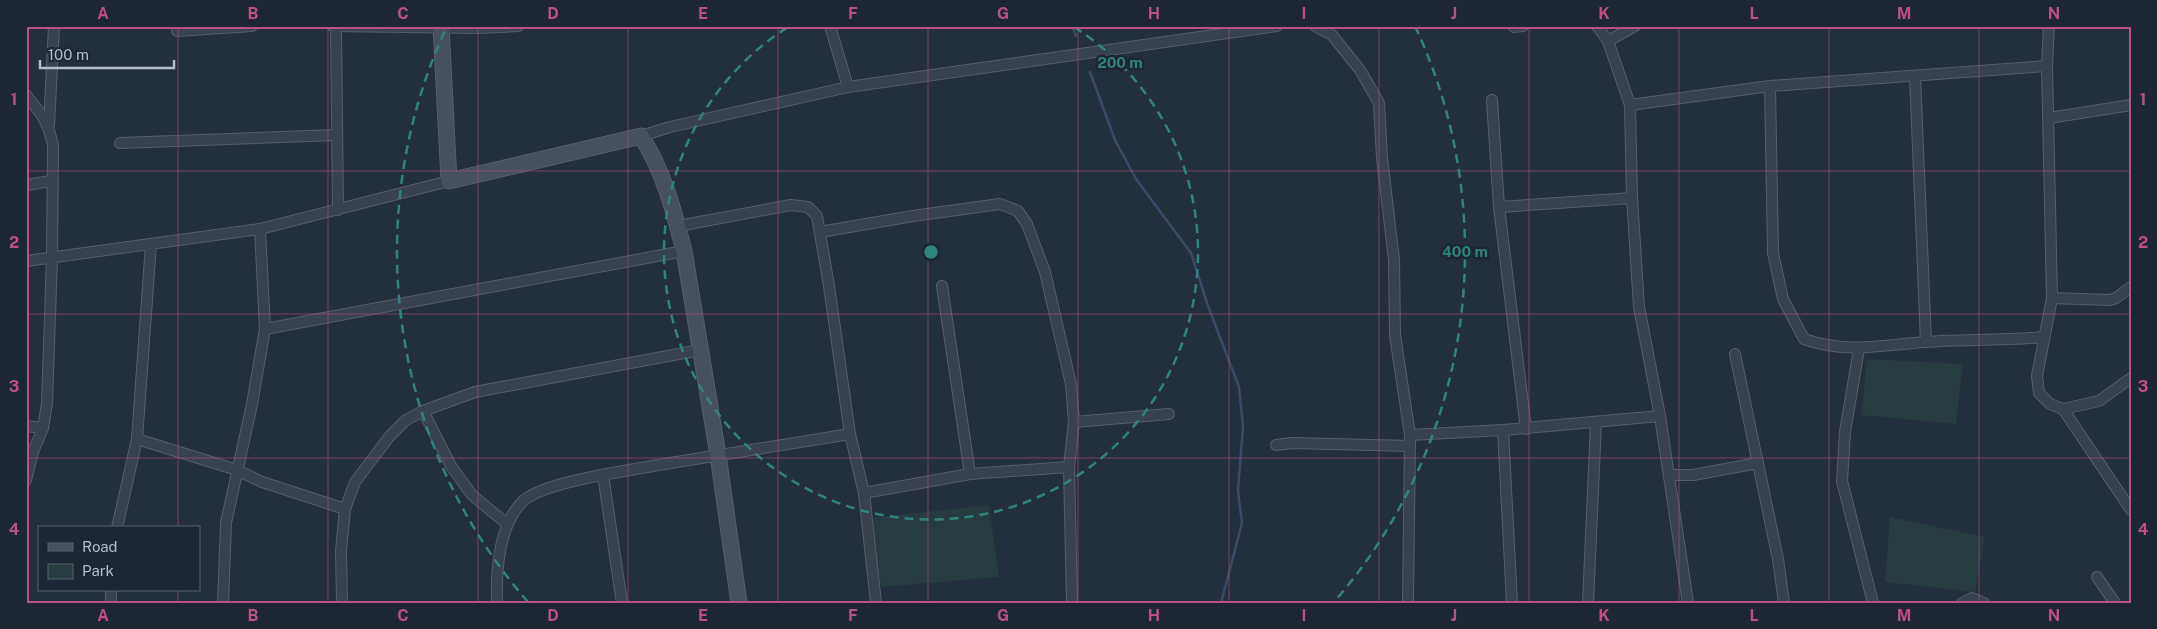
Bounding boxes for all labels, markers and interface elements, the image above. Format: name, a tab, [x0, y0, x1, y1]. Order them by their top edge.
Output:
text: A	[97, 4, 109, 23]
text: B	[248, 4, 259, 23]
text: C	[397, 4, 409, 23]
text: D	[547, 4, 559, 23]
text: E	[698, 4, 708, 23]
text: F	[848, 4, 858, 23]
text: G	[997, 4, 1009, 23]
text: H	[1148, 4, 1160, 23]
text: I	[1302, 4, 1306, 23]
text: J	[1451, 4, 1457, 23]
text: K	[1598, 4, 1610, 23]
text: L	[1749, 4, 1759, 23]
text: M	[1897, 4, 1911, 23]
text: N	[2048, 4, 2060, 23]
scale bar	[40, 38, 174, 70]
text: 100 m	[48, 46, 89, 63]
text: 200 m	[1097, 54, 1143, 71]
text: 1	[11, 90, 17, 109]
text: 1	[2140, 90, 2146, 109]
text: 2	[9, 233, 19, 252]
text: 2	[2138, 233, 2148, 252]
centre of rings	[922, 243, 940, 261]
text: 400 m	[1442, 243, 1488, 260]
text: 3	[9, 377, 19, 396]
text: 3	[2138, 377, 2148, 396]
text: 4	[9, 520, 20, 539]
text: 4	[2138, 520, 2149, 539]
legend	[38, 526, 200, 592]
text: Road	[82, 538, 118, 555]
text: Park	[82, 562, 114, 579]
text: A	[97, 606, 109, 625]
text: B	[248, 606, 259, 625]
text: C	[397, 606, 409, 625]
text: D	[547, 606, 559, 625]
text: E	[698, 606, 708, 625]
text: F	[848, 606, 858, 625]
text: G	[997, 606, 1009, 625]
text: H	[1148, 606, 1160, 625]
text: I	[1302, 606, 1306, 625]
text: J	[1451, 606, 1457, 625]
text: K	[1598, 606, 1610, 625]
text: L	[1749, 606, 1759, 625]
text: M	[1897, 606, 1911, 625]
text: N	[2048, 606, 2060, 625]

